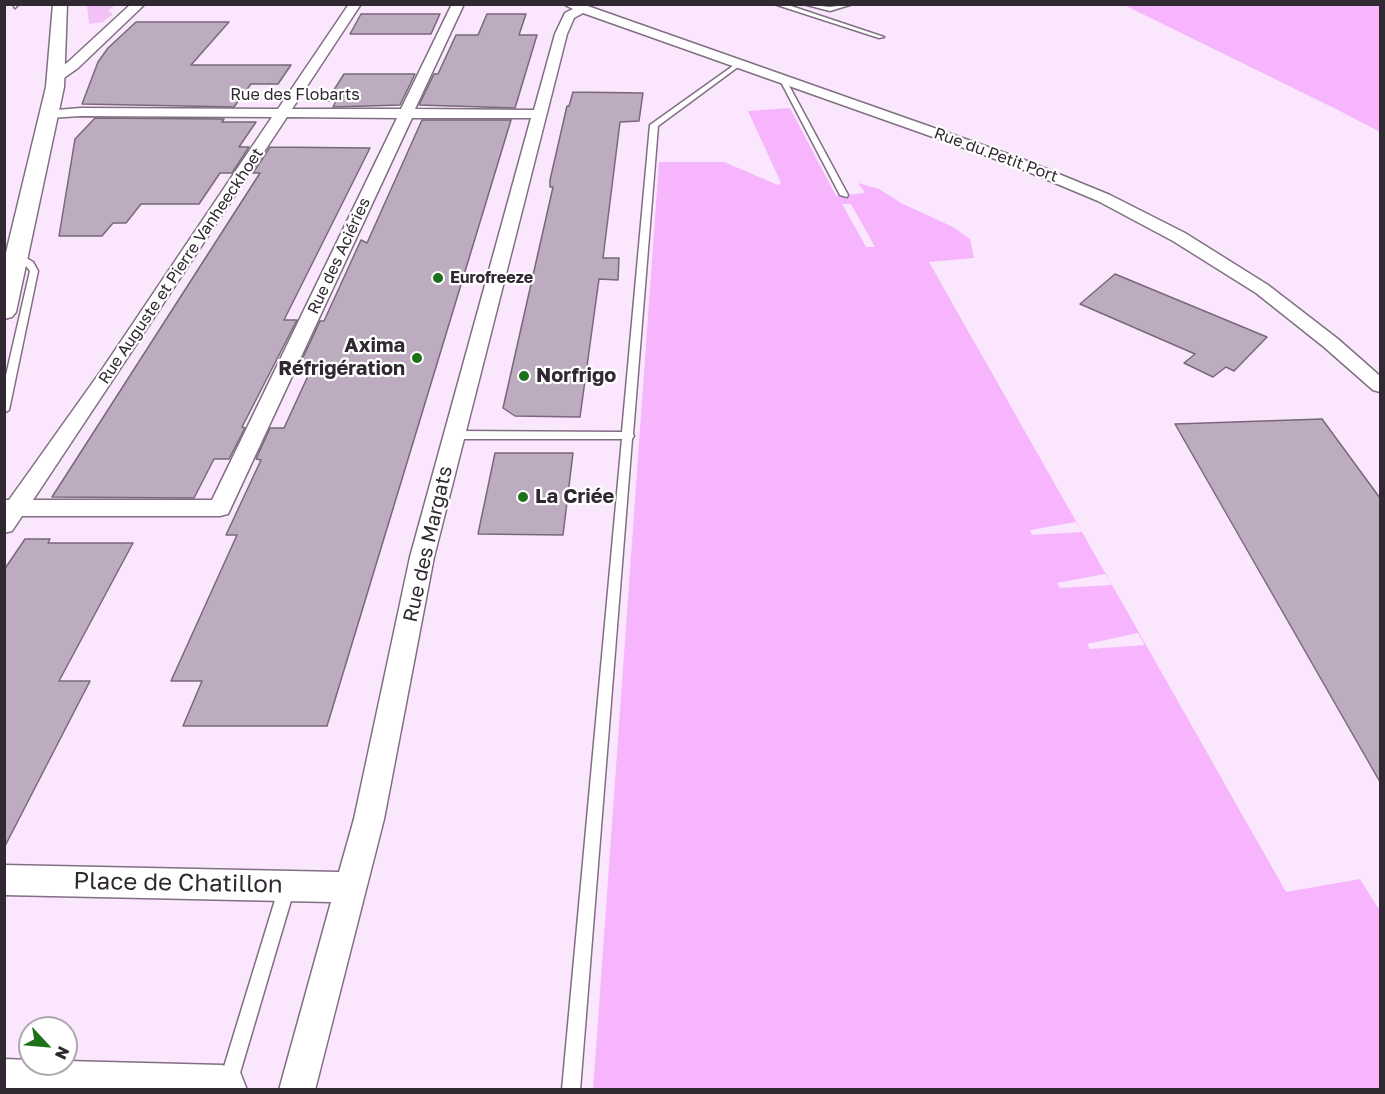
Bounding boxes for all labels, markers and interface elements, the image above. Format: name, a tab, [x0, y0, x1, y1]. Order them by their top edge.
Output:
street label: Rue des Flobarts	[230, 85, 360, 105]
street label: Rue du Petit Port	[931, 124, 1061, 186]
street label: Rue Auguste et Pierre Vanheeckhoet	[95, 144, 267, 388]
street label: Rue des Aciéries	[304, 195, 374, 317]
place label: Eurofreeze	[450, 268, 533, 288]
marker: Eurofreeze	[431, 271, 445, 285]
place label: Axima Réfrigération	[278, 334, 405, 381]
marker: Axima Réfrigération	[410, 351, 424, 365]
place label: Norfrigo	[536, 364, 616, 388]
marker: Norfrigo	[517, 369, 531, 383]
street label: Rue des Margats	[398, 464, 458, 624]
place label: La Criée	[535, 485, 614, 509]
marker: La Criée	[516, 490, 530, 504]
street label: Place de Chatillon	[73, 867, 283, 899]
north arrow	[18, 1016, 78, 1076]
text: N	[51, 1043, 74, 1063]

